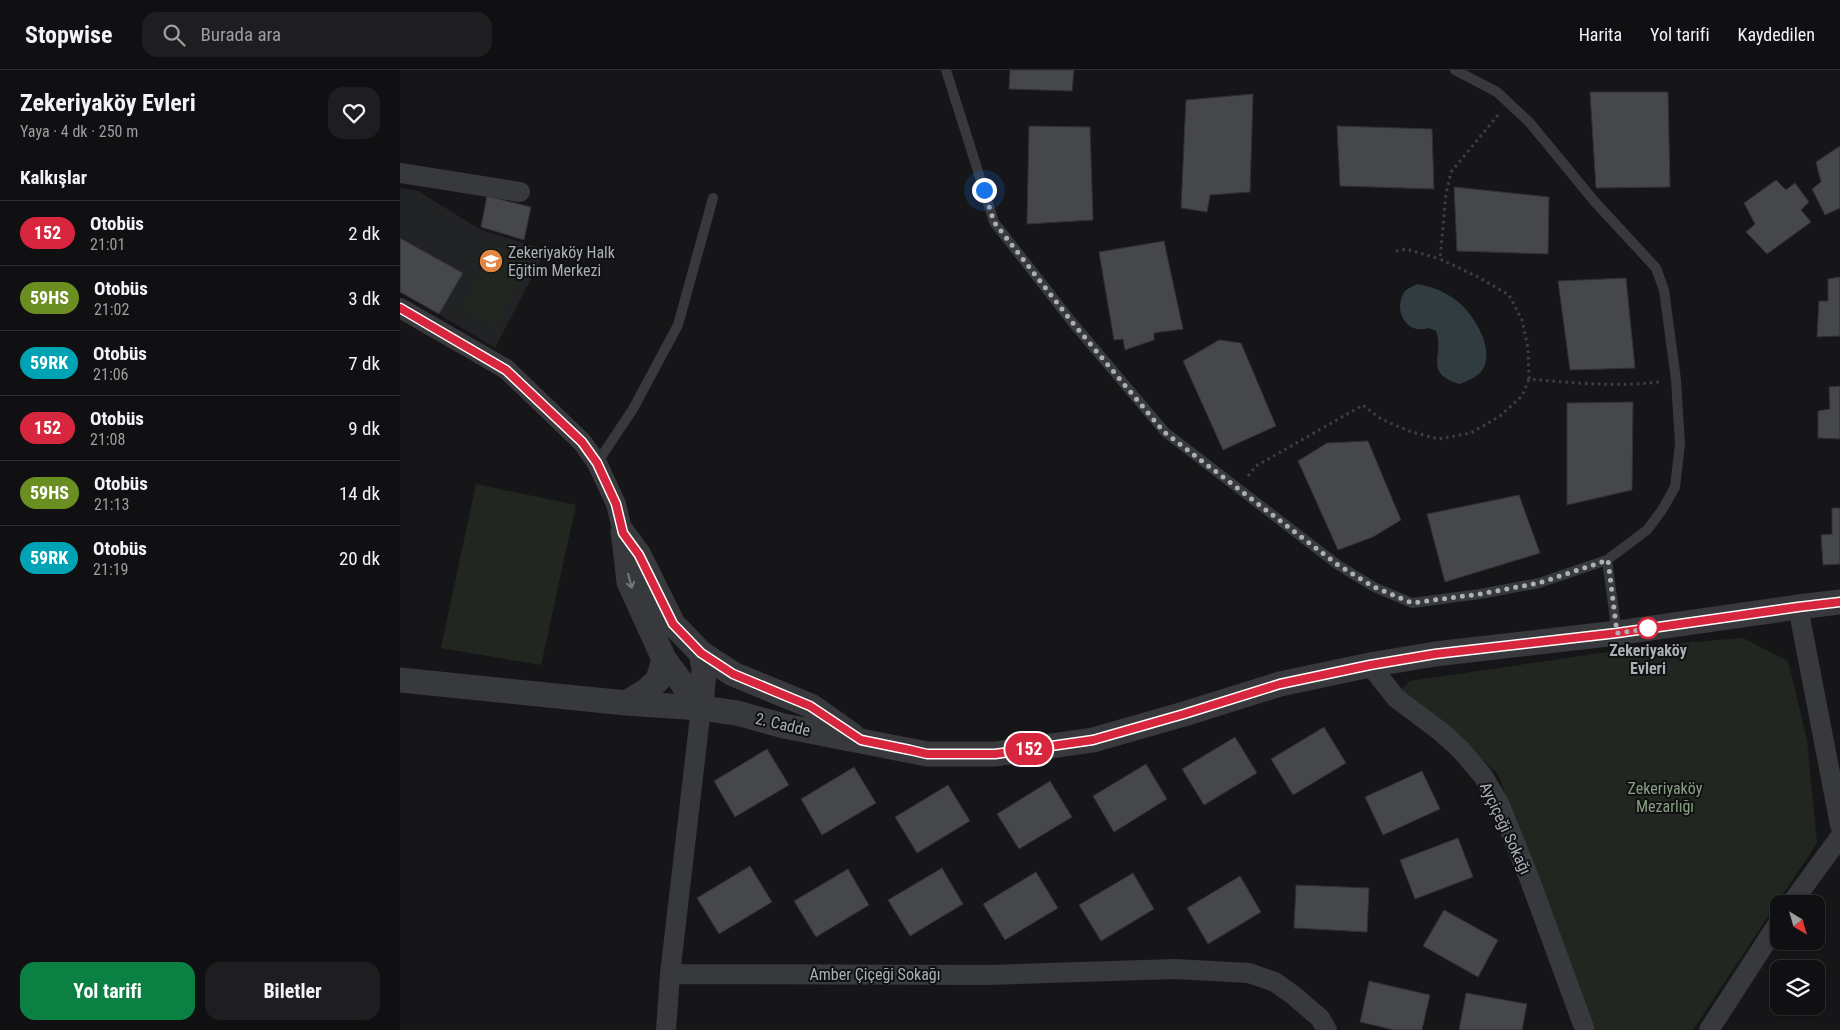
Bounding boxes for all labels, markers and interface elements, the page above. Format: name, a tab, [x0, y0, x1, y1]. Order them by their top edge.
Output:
search box	[142, 12, 492, 57]
text: Stopwise	[25, 21, 112, 49]
icon: search	[160, 21, 188, 49]
text: Burada ara	[200, 23, 281, 46]
text: Harita	[1579, 24, 1622, 45]
text: Yol tarifi	[1650, 24, 1710, 45]
text: Kaydedilen	[1738, 24, 1815, 45]
button: heart	[328, 87, 380, 139]
text: Zekeriyaköy Evleri	[20, 89, 196, 117]
text: Yaya · 4 dk · 250 m	[20, 122, 138, 141]
text: Kalkışlar	[20, 166, 87, 189]
your location	[972, 178, 997, 203]
text: Otobüs	[90, 212, 144, 235]
text: 152	[34, 222, 61, 243]
text: 2 dk	[348, 222, 380, 245]
text: 21:01	[90, 235, 125, 254]
place label: Zekeriyaköy Halk Eğitim Merkezi	[508, 243, 616, 280]
school or university icon: Zekeriyaköy Halk Eğitim Merkezi	[478, 248, 504, 274]
text: Otobüs	[94, 277, 148, 300]
text: 59HS	[30, 287, 69, 308]
text: 3 dk	[348, 287, 380, 310]
text: 21:02	[94, 300, 129, 319]
text: Otobüs	[93, 342, 147, 365]
text: 59RK	[30, 352, 68, 373]
text: 7 dk	[348, 352, 380, 375]
text: 21:06	[93, 365, 128, 384]
text: Otobüs	[90, 407, 144, 430]
text: 152	[34, 417, 61, 438]
text: 9 dk	[348, 417, 380, 440]
text: 21:08	[90, 430, 125, 449]
text: Otobüs	[94, 472, 148, 495]
text: 59HS	[30, 482, 69, 503]
text: 14 dk	[339, 482, 380, 505]
text: 21:13	[94, 495, 129, 514]
text: Otobüs	[93, 537, 147, 560]
text: 59RK	[30, 547, 68, 568]
text: 20 dk	[339, 547, 380, 570]
text: 21:19	[93, 560, 128, 579]
one-way arrow	[626, 573, 635, 589]
marker: Zekeriyaköy Evleri	[1637, 617, 1659, 639]
place label: Zekeriyaköy Evleri	[1609, 641, 1687, 678]
street label: 2. Cadde	[754, 709, 812, 740]
line badge: 152	[1000, 733, 1058, 765]
text: 152	[1015, 738, 1043, 759]
street label: Ayçiçeği Sokağı	[1476, 779, 1535, 877]
park label: Zekeriyaköy Mezarlığı	[1628, 779, 1703, 816]
north arrow	[1770, 895, 1825, 950]
map controls	[1770, 895, 1825, 1015]
button: layers	[1770, 960, 1825, 1015]
button: Yol tarifi	[20, 962, 195, 1020]
button: Biletler	[205, 962, 380, 1020]
street label: Amber Çiçeği Sokağı	[810, 965, 940, 984]

